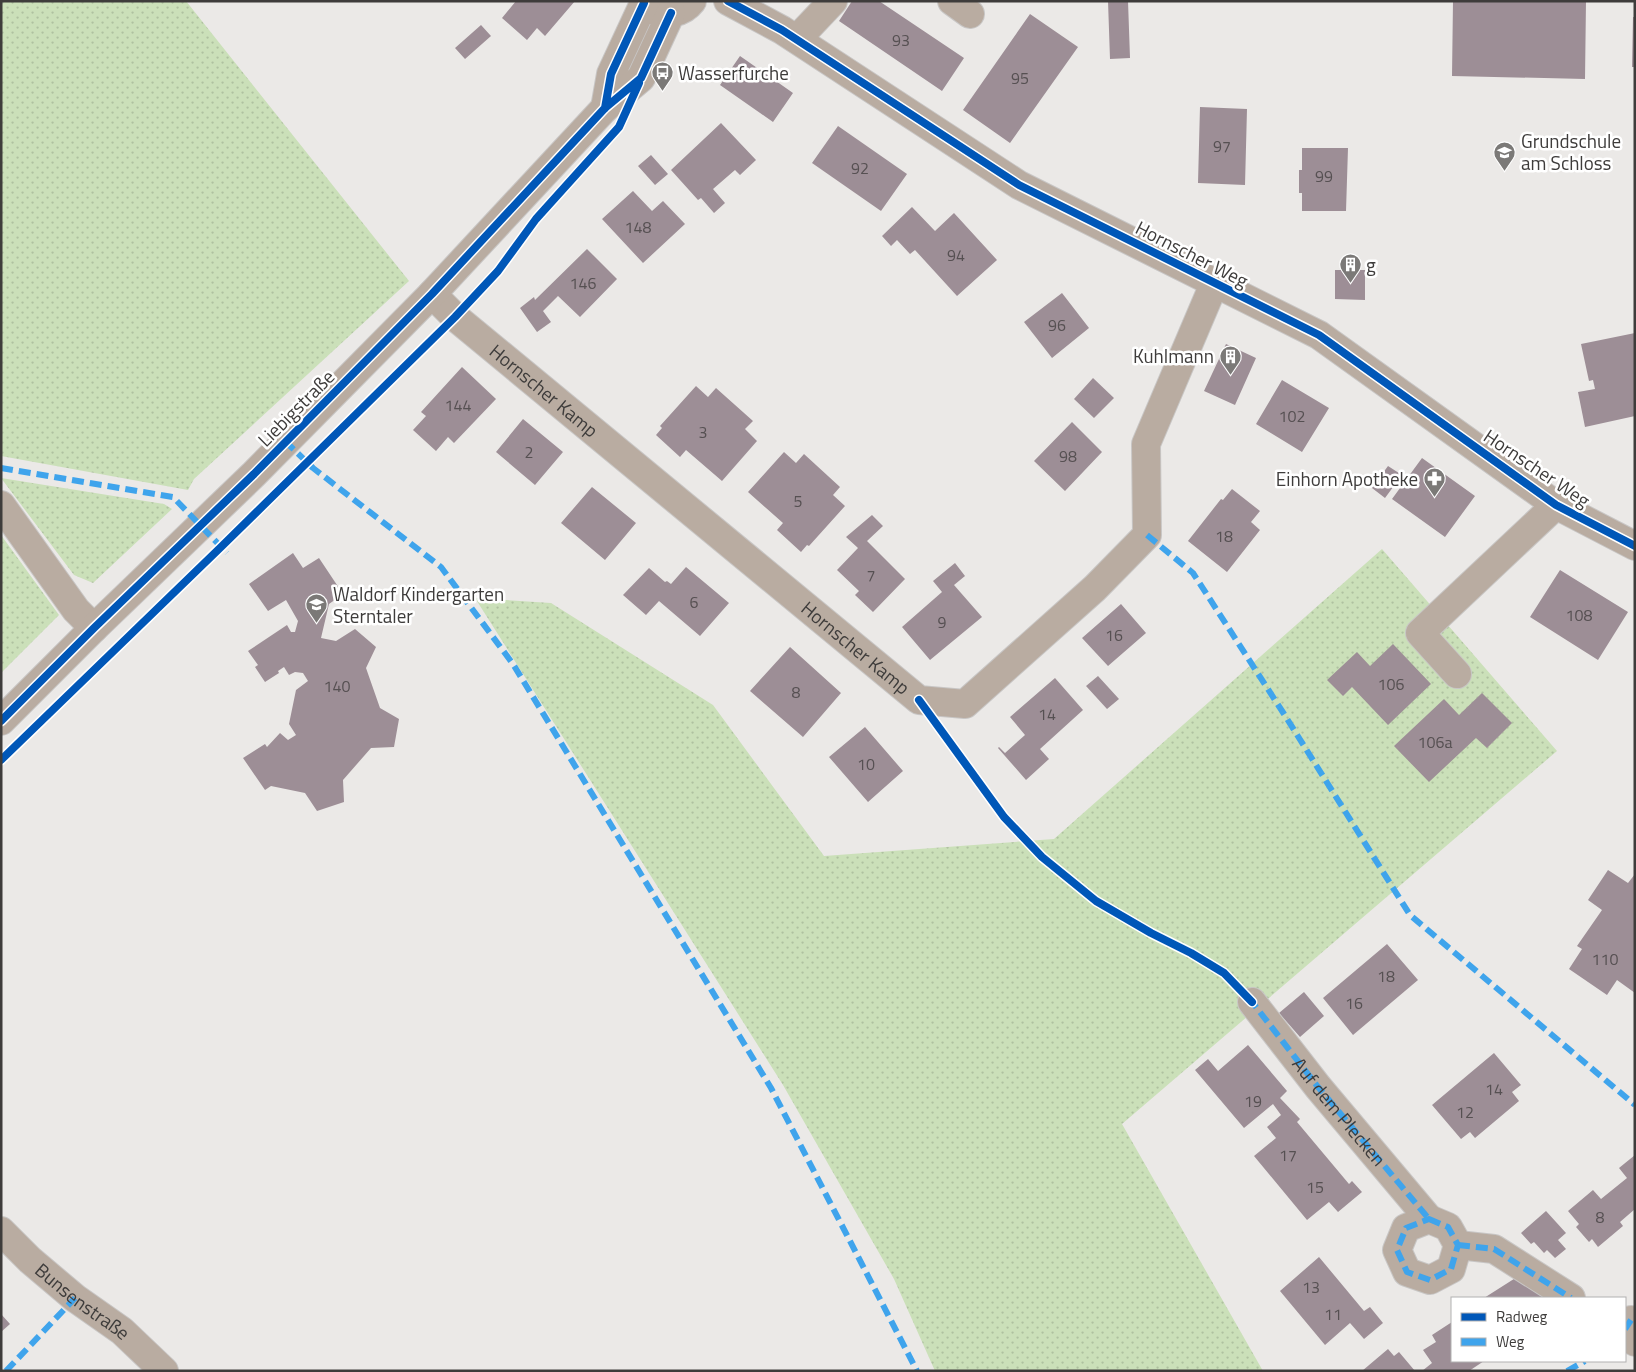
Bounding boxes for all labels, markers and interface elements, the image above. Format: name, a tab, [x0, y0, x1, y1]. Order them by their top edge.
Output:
house number: 93	[892, 28, 910, 52]
place label: Wasserfurche	[678, 58, 789, 87]
bus stop icon: Wasserfurche	[650, 61, 674, 92]
house number: 95	[1011, 66, 1029, 90]
place label: Grundschule am Schloss	[1521, 126, 1621, 177]
house number: 97	[1213, 134, 1231, 158]
school or university icon: Grundschule am Schloss	[1493, 140, 1517, 171]
house number: 92	[851, 156, 869, 180]
house number: 99	[1315, 164, 1333, 188]
street label: Hornscher Weg	[1131, 213, 1254, 295]
house number: 148	[625, 215, 651, 239]
house number: 94	[947, 243, 965, 267]
place label: g	[1366, 250, 1376, 279]
building icon: g	[1338, 253, 1362, 284]
house number: 146	[570, 271, 596, 295]
house number: 96	[1048, 313, 1066, 337]
street label: Hornscher Kamp	[484, 336, 605, 444]
place label: Kuhlmann	[1133, 341, 1214, 370]
building icon: Kuhlmann	[1218, 344, 1242, 375]
street label: Liebigstraße	[250, 362, 341, 453]
house number: 144	[445, 393, 471, 417]
house number: 102	[1279, 404, 1305, 428]
house number: 3	[699, 420, 707, 444]
street label: Hornscher Weg	[1478, 421, 1597, 514]
house number: 2	[525, 440, 533, 464]
house number: 98	[1059, 444, 1077, 468]
place label: Einhorn Apotheke	[1276, 464, 1418, 493]
pharmacy icon: Einhorn Apotheke	[1422, 467, 1446, 498]
house number: 5	[794, 489, 803, 513]
house number: 18	[1215, 524, 1233, 548]
house number: 7	[867, 563, 875, 587]
place label: Waldorf Kindergarten Sterntaler	[333, 579, 504, 630]
house number: 6	[690, 590, 699, 614]
school or university icon: Waldorf Kindergarten Sterntaler	[305, 593, 329, 624]
street label: Hornscher Kamp	[795, 594, 917, 701]
house number: 108	[1566, 603, 1592, 627]
house number: 9	[938, 610, 947, 634]
house number: 16	[1105, 623, 1123, 647]
house number: 106	[1378, 672, 1404, 696]
house number: 140	[324, 674, 350, 698]
house number: 8	[792, 680, 801, 704]
house number: 14	[1038, 702, 1056, 726]
house number: 106a	[1418, 730, 1452, 754]
house number: 10	[857, 752, 875, 776]
house number: 110	[1592, 947, 1618, 971]
house number: 18	[1377, 964, 1395, 988]
house number: 16	[1345, 991, 1363, 1015]
street label: Auf dem Plecken	[1286, 1050, 1393, 1172]
house number: 14	[1485, 1077, 1503, 1101]
house number: 19	[1244, 1089, 1262, 1113]
house number: 12	[1456, 1100, 1474, 1124]
house number: 17	[1279, 1143, 1297, 1167]
house number: 15	[1306, 1175, 1324, 1199]
house number: 8	[1596, 1205, 1605, 1229]
street label: Bunsenstraße	[29, 1255, 137, 1346]
house number: 13	[1302, 1275, 1320, 1299]
legend	[1451, 1297, 1626, 1362]
house number: 11	[1324, 1302, 1342, 1326]
text: Radweg	[1496, 1305, 1548, 1328]
text: Weg	[1496, 1330, 1525, 1353]

